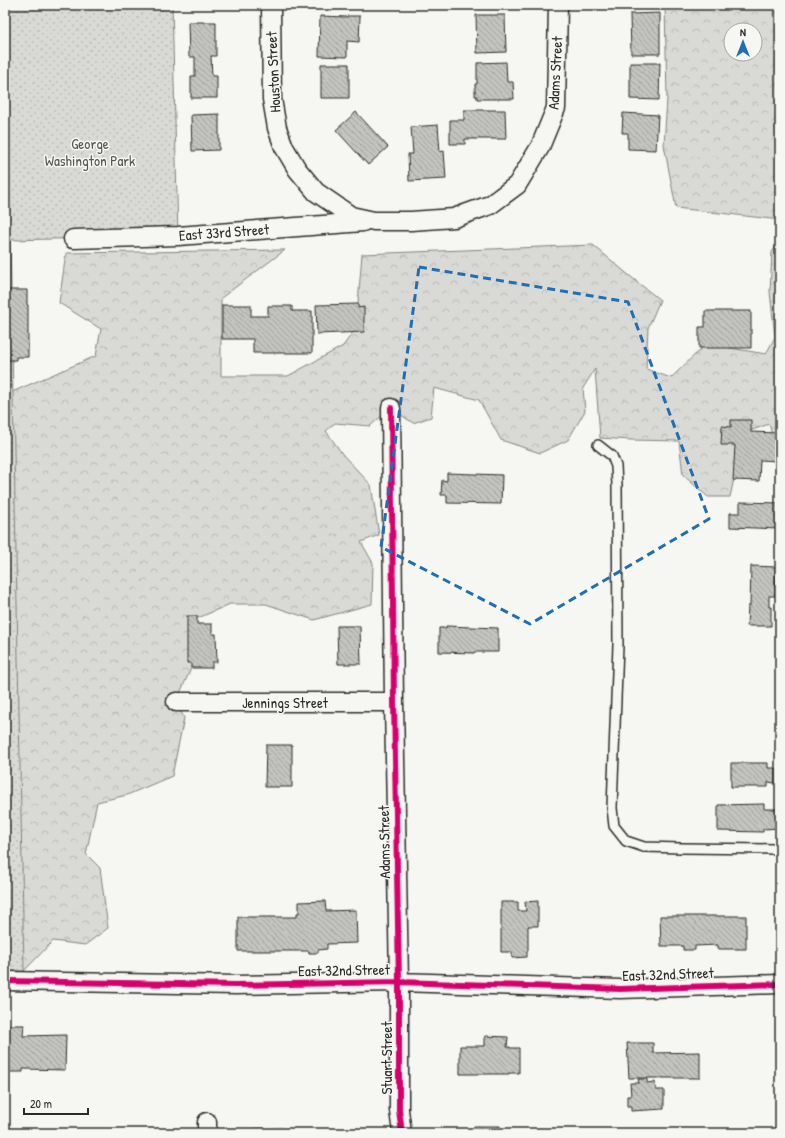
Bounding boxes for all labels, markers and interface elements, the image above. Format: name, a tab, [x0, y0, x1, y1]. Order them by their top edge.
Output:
north arrow	[723, 22, 763, 62]
text: N	[740, 25, 746, 39]
street label: Houston Street	[260, 30, 286, 113]
street label: Adams Street	[543, 35, 567, 110]
park label: George Washington Park	[45, 133, 135, 171]
street label: East 33rd Street	[178, 218, 271, 246]
street label: Jennings Street	[242, 692, 329, 713]
street label: Adams Street	[373, 804, 395, 879]
street label: East 32nd Street	[298, 959, 391, 981]
street label: East 32nd Street	[622, 962, 715, 986]
street label: Stuart Street	[376, 1021, 397, 1095]
scale bar	[24, 1090, 88, 1116]
text: 20 m	[30, 1095, 52, 1112]

